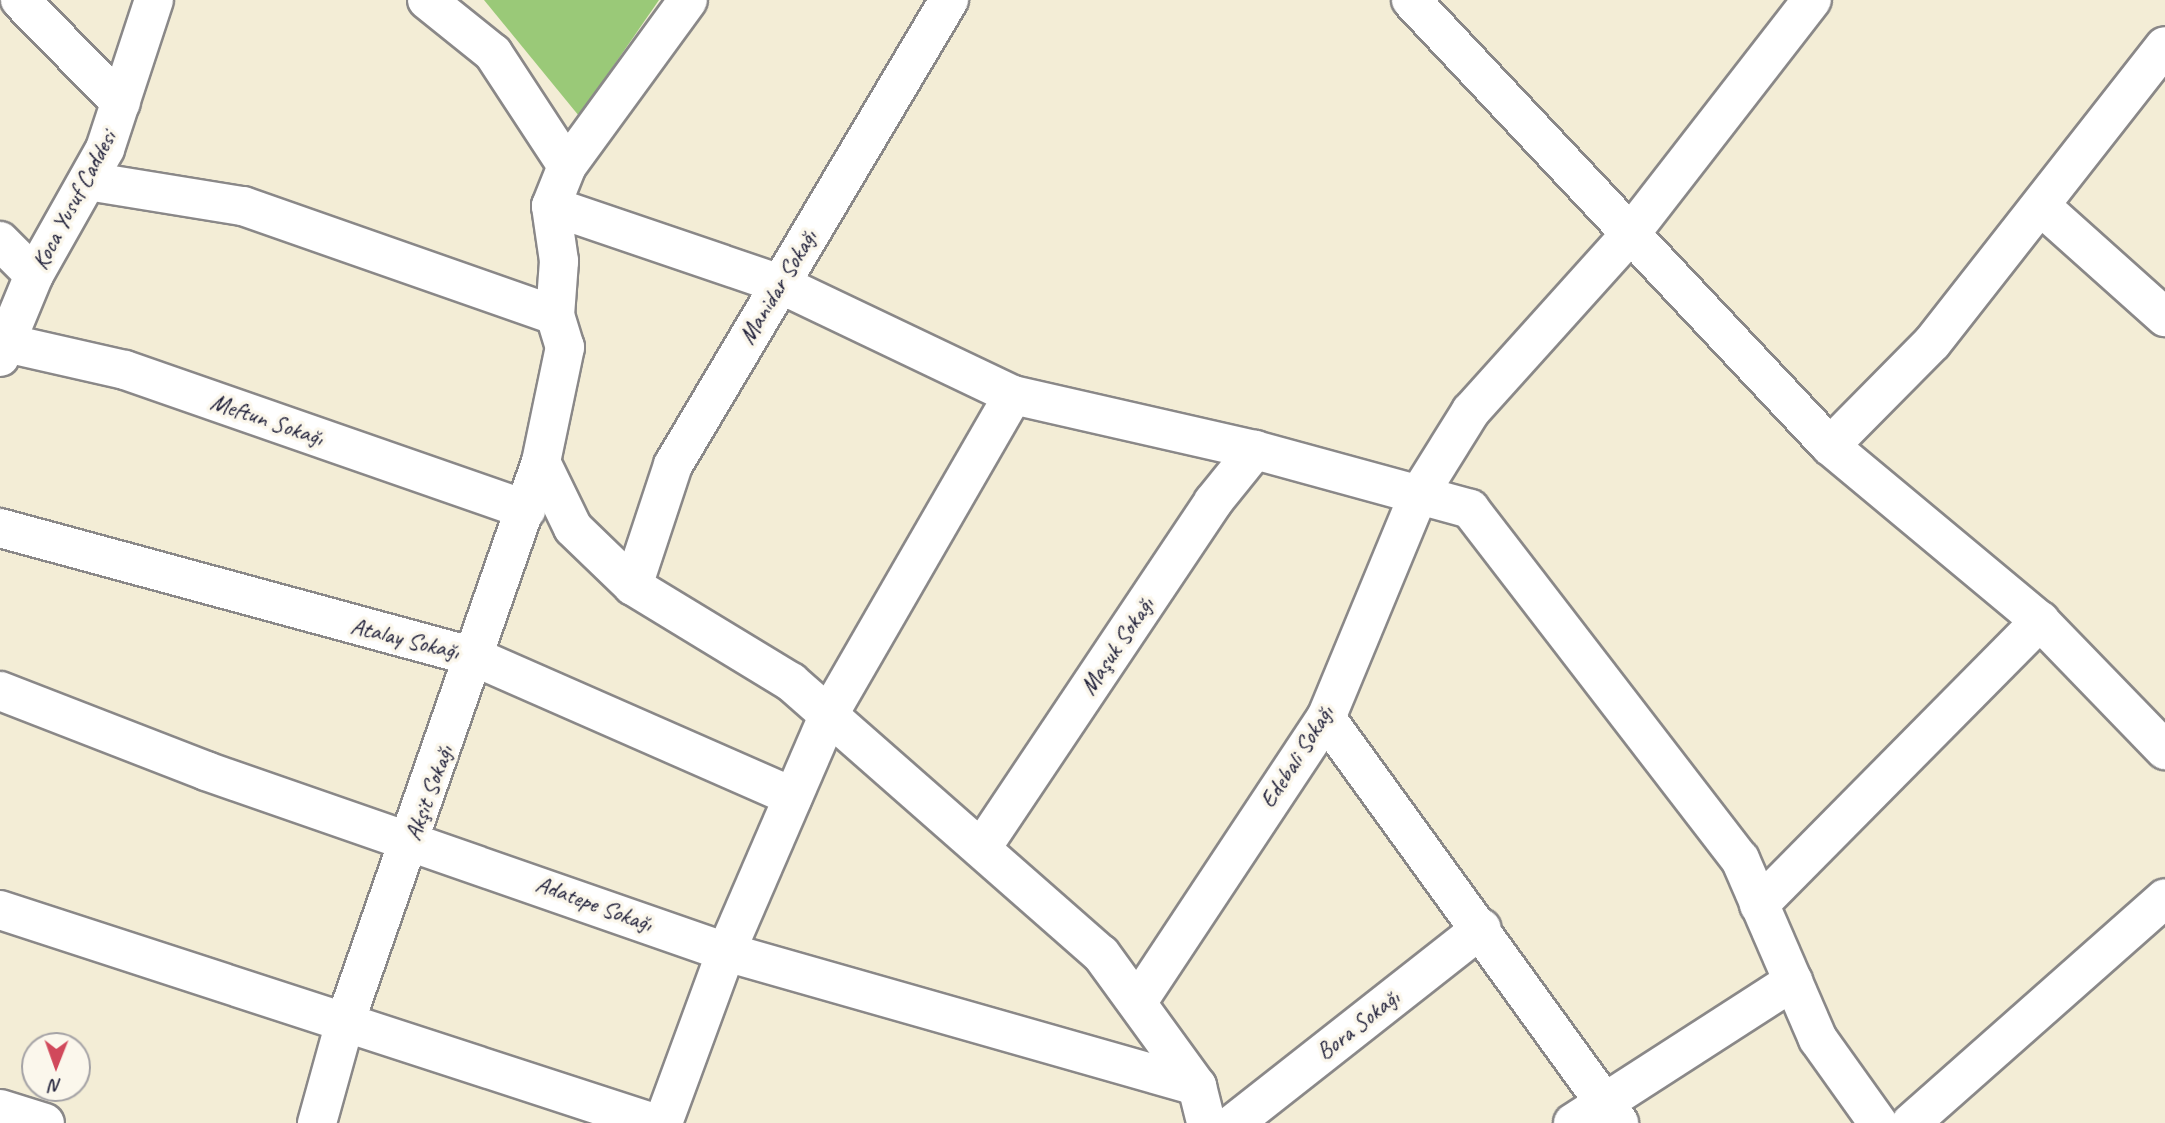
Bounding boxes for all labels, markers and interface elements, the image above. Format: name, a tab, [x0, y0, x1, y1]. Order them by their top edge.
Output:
street label: Koca Yusuf Caddesi	[25, 125, 123, 275]
street label: Manidar Sokağı	[733, 225, 823, 349]
street label: Meftun Sokağı	[208, 388, 326, 452]
street label: Maşuk Sokağı	[1074, 592, 1160, 700]
street label: Atalay Sokağı	[348, 612, 462, 666]
street label: Edebali Sokağı	[1254, 700, 1340, 814]
street label: Akşit Sokağı	[399, 742, 459, 844]
street label: Adatepe Sokağı	[532, 870, 656, 938]
street label: Bora Sokağı	[1311, 984, 1405, 1066]
north arrow	[21, 1032, 91, 1102]
text: N	[50, 1074, 62, 1098]

